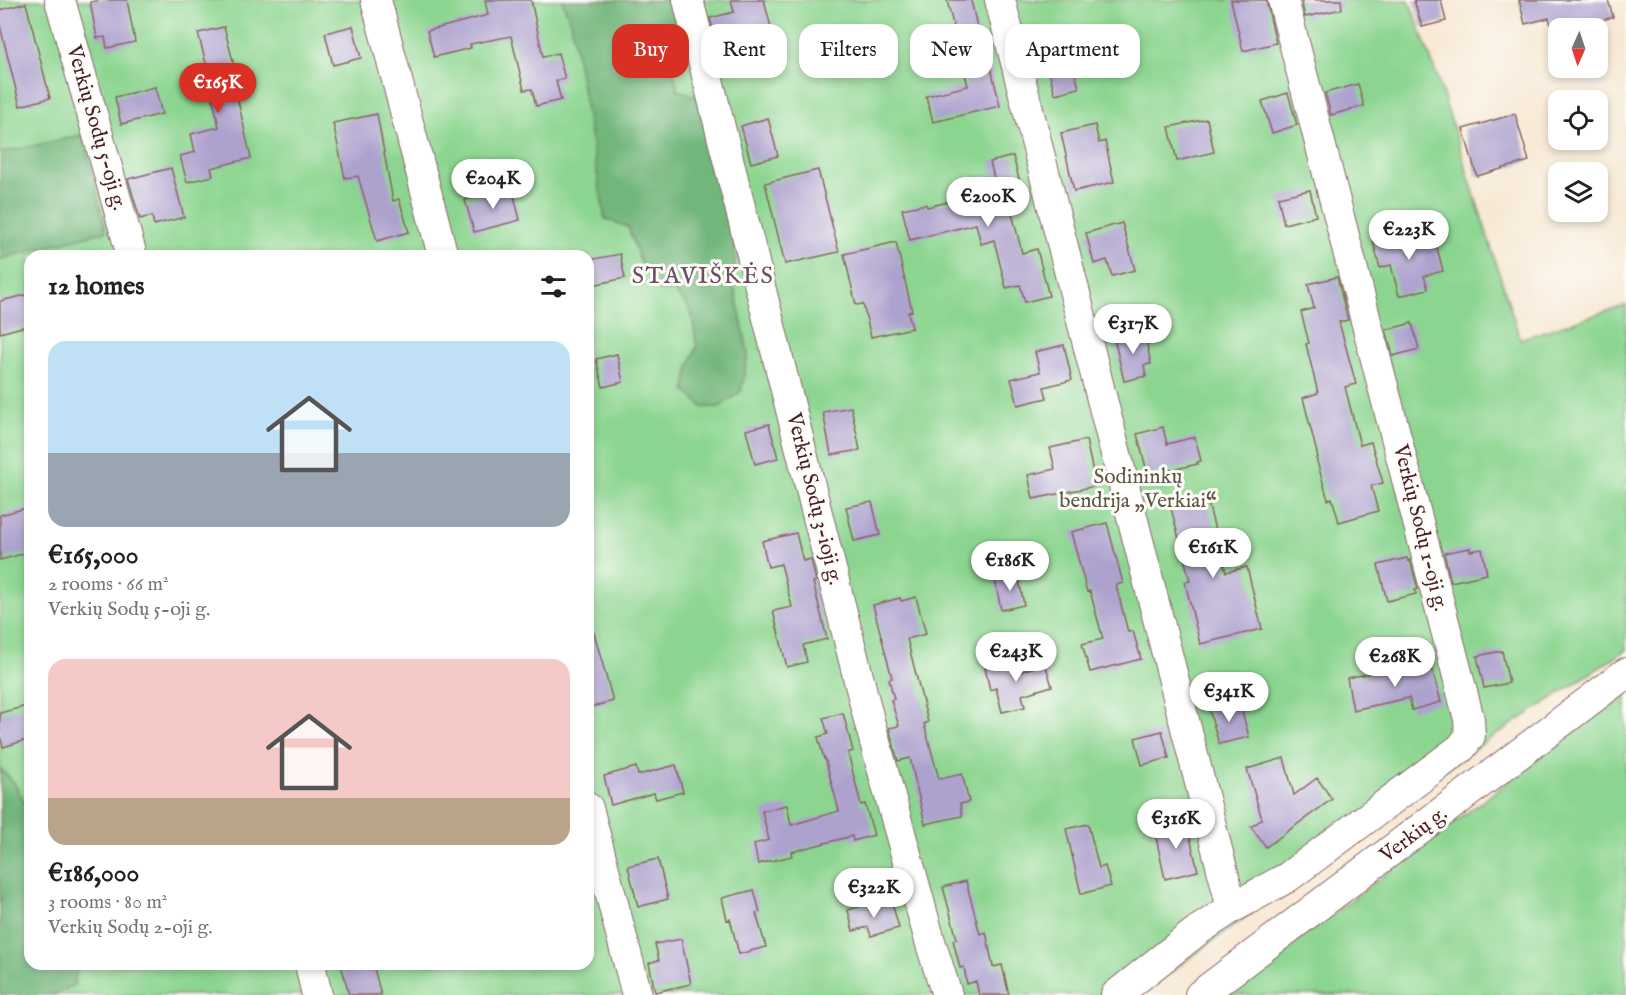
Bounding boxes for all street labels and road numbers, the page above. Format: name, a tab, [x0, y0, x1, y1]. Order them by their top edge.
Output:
street label: Verkių Sodų 5-oji g.	[59, 41, 132, 214]
street label: Verkių Sodų 3-ioji g.	[779, 409, 848, 588]
street label: Verkių Sodų 1-oji g.	[1386, 441, 1454, 614]
street label: Verkių g.	[1374, 801, 1453, 870]

